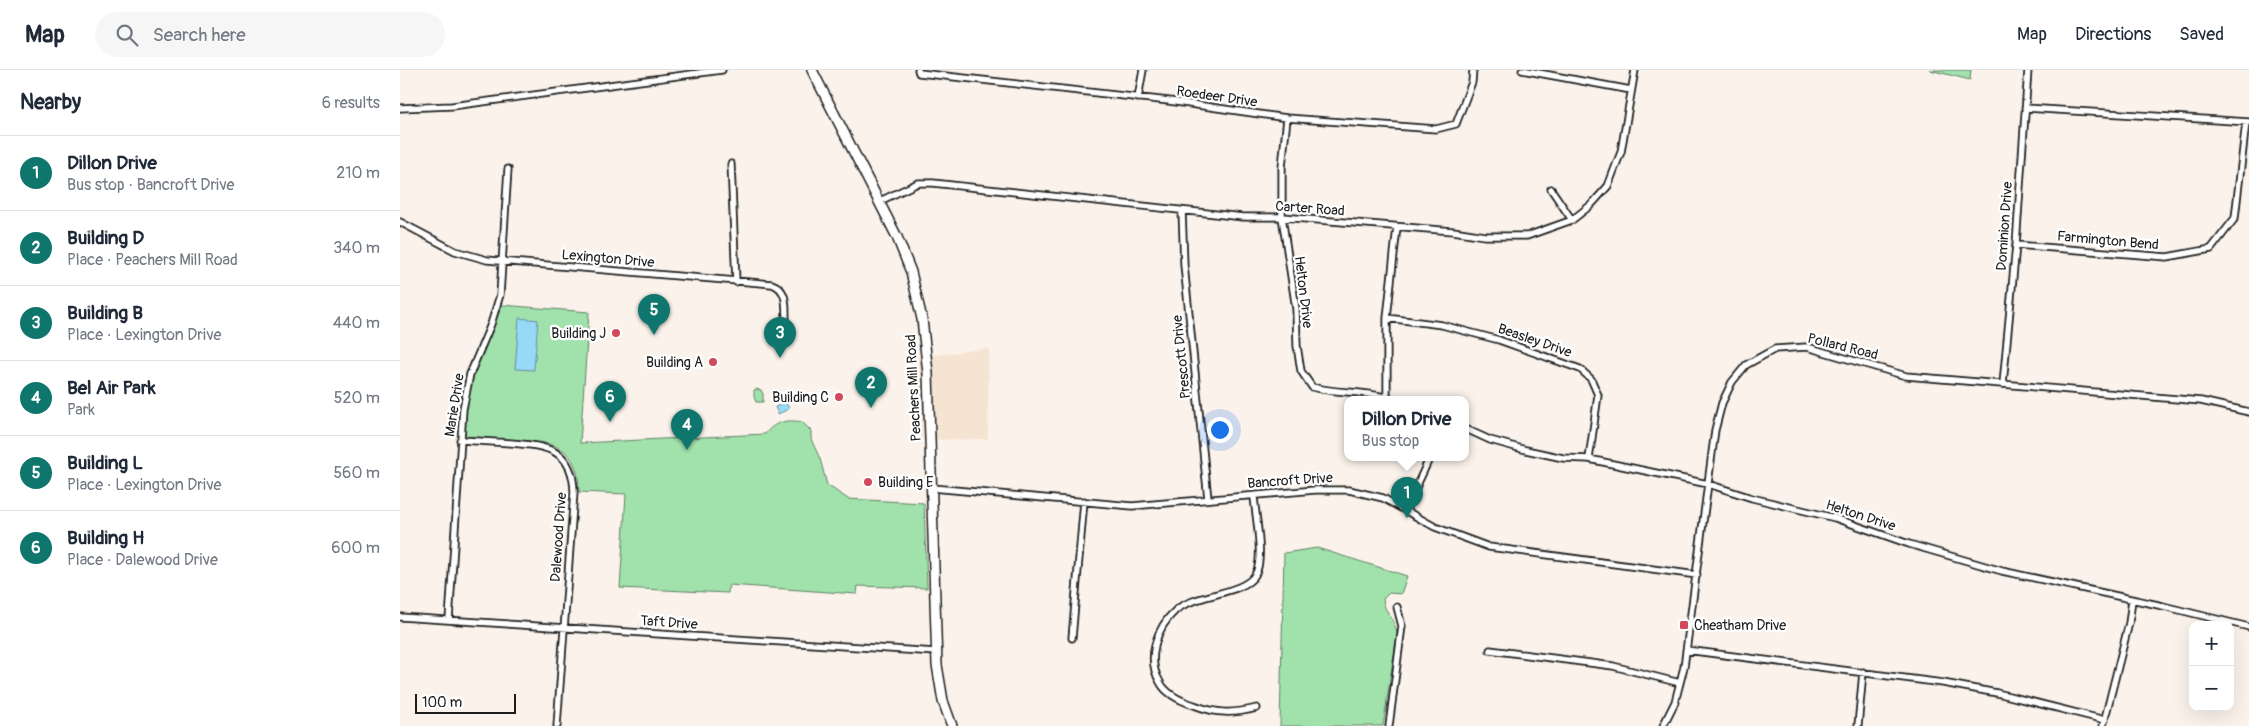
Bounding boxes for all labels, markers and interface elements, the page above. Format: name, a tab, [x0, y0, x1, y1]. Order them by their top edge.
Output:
search box	[95, 12, 445, 57]
text: Map	[25, 20, 65, 49]
icon: search	[113, 21, 141, 49]
text: Search here	[153, 23, 246, 47]
text: Map	[2017, 23, 2047, 46]
text: Directions	[2075, 23, 2151, 46]
text: Saved	[2179, 23, 2224, 46]
street label: Roedeer Drive	[1176, 82, 1258, 111]
text: Nearby	[20, 89, 81, 116]
text: 6 results	[322, 93, 380, 113]
text: Dillon Drive	[67, 151, 157, 175]
text: 1	[33, 163, 39, 183]
text: 210 m	[336, 163, 380, 183]
text: Bus stop · Bancroft Drive	[67, 175, 235, 195]
street label: Dominion Drive	[1993, 181, 2016, 271]
street label: Carter Road	[1275, 198, 1345, 219]
text: Building D	[67, 226, 144, 250]
street label: Farmington Bend	[2056, 228, 2160, 253]
text: 2	[32, 238, 40, 258]
text: 340 m	[333, 238, 380, 258]
street label: Lexington Drive	[561, 246, 655, 271]
text: Place · Peachers Mill Road	[67, 250, 238, 270]
street label: Helton Drive	[1291, 255, 1316, 329]
pin: 5	[638, 294, 670, 335]
text: Building B	[67, 301, 143, 325]
text: 3	[32, 313, 40, 333]
text: 440 m	[333, 313, 380, 333]
street label: Prescott Drive	[1169, 314, 1194, 400]
pin: 3	[764, 317, 796, 358]
street label: Beasley Drive	[1496, 320, 1574, 361]
text: Place · Lexington Drive	[67, 325, 221, 345]
place label: Building J	[551, 325, 606, 342]
marker: Building J	[610, 327, 622, 339]
street label: Pollard Road	[1806, 330, 1880, 363]
street label: Peachers Mill Road	[902, 334, 925, 442]
place label: Building A	[646, 354, 703, 371]
marker: Building A	[707, 356, 719, 368]
pin: 2	[855, 367, 887, 408]
street label: Marie Drive	[441, 372, 468, 438]
text: Bel Air Park	[67, 376, 156, 400]
pin: 6	[594, 381, 626, 422]
text: 4	[31, 388, 41, 408]
text: 520 m	[334, 388, 380, 408]
place label: Building C	[772, 389, 829, 406]
marker: Building C	[833, 391, 845, 403]
popup	[1344, 396, 1469, 461]
text: Park	[67, 400, 95, 420]
text: Dillon Drive	[1362, 407, 1451, 431]
pin: 4	[671, 409, 703, 450]
your location	[1207, 417, 1233, 443]
text: Bus stop	[1362, 431, 1419, 451]
text: Building L	[67, 451, 143, 475]
text: 5	[32, 463, 40, 483]
text: 560 m	[333, 463, 380, 483]
street label: Bancroft Drive	[1247, 469, 1333, 492]
place label: Building E	[878, 474, 933, 491]
text: Place · Lexington Drive	[67, 475, 221, 495]
marker: Building E	[862, 476, 874, 488]
pin: 1	[1391, 477, 1423, 518]
street label: Dalewood Drive	[547, 492, 570, 582]
street label: Helton Drive	[1824, 496, 1898, 535]
text: Building H	[67, 526, 144, 550]
text: 6	[31, 538, 41, 558]
text: 600 m	[331, 538, 380, 558]
text: Place · Dalewood Drive	[67, 550, 218, 570]
street label: Taft Drive	[640, 612, 698, 633]
place label: Cheatham Drive	[1694, 617, 1786, 634]
marker: Cheatham Drive	[1678, 619, 1690, 631]
map controls	[2189, 621, 2234, 711]
button: +	[2189, 621, 2234, 666]
button: −	[2189, 666, 2234, 711]
scale bar	[415, 691, 516, 714]
text: 100 m	[422, 694, 462, 711]

